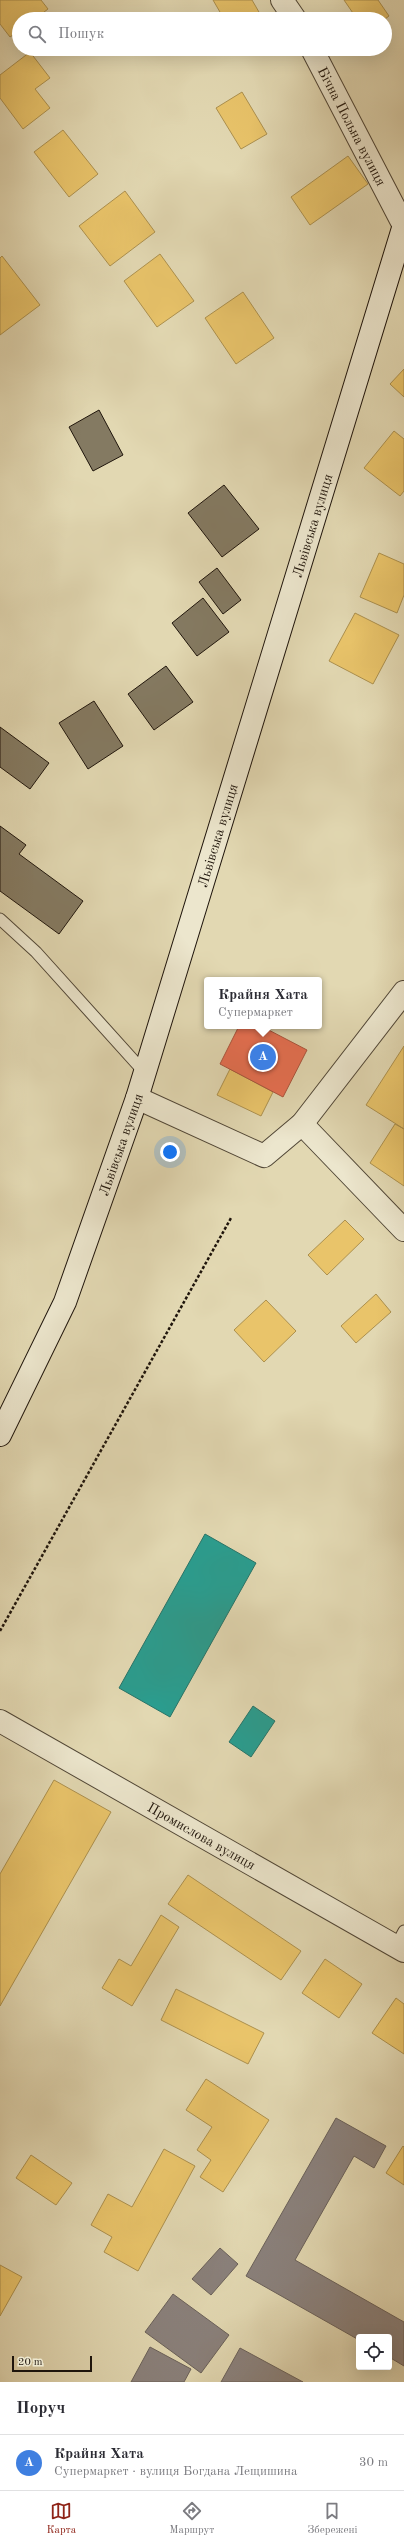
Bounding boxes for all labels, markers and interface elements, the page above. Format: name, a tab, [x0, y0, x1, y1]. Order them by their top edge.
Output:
search box	[12, 12, 392, 56]
icon: search	[26, 23, 48, 45]
text: Пошук	[58, 27, 104, 42]
street label: Бічна Польна вулиця	[315, 65, 388, 188]
street label: Львівська вулиця	[291, 472, 335, 579]
street label: Львівська вулиця	[196, 782, 241, 889]
popup	[204, 977, 322, 1029]
text: Крайня Хата	[218, 988, 308, 1003]
text: Супермаркет	[218, 1006, 293, 1019]
pin: A	[250, 1042, 276, 1072]
street label: Львівська вулиця	[97, 1092, 146, 1198]
your location	[160, 1142, 180, 1162]
street label: Промислова вулиця	[145, 1800, 257, 1873]
map controls	[356, 2334, 392, 2370]
button: locate	[356, 2334, 392, 2370]
scale bar	[12, 2354, 92, 2373]
text: 20 m	[18, 2357, 43, 2368]
text: Поруч	[16, 2400, 65, 2417]
text: Крайня Хата	[54, 2447, 144, 2462]
text: A	[24, 2456, 34, 2469]
text: 30 m	[359, 2456, 388, 2469]
text: Супермаркет · вулиця Богдана Лещишина	[54, 2465, 297, 2478]
tab: Карта	[46, 2500, 76, 2538]
tab: Маршрут	[169, 2500, 214, 2538]
tab: Збережені	[307, 2500, 358, 2538]

